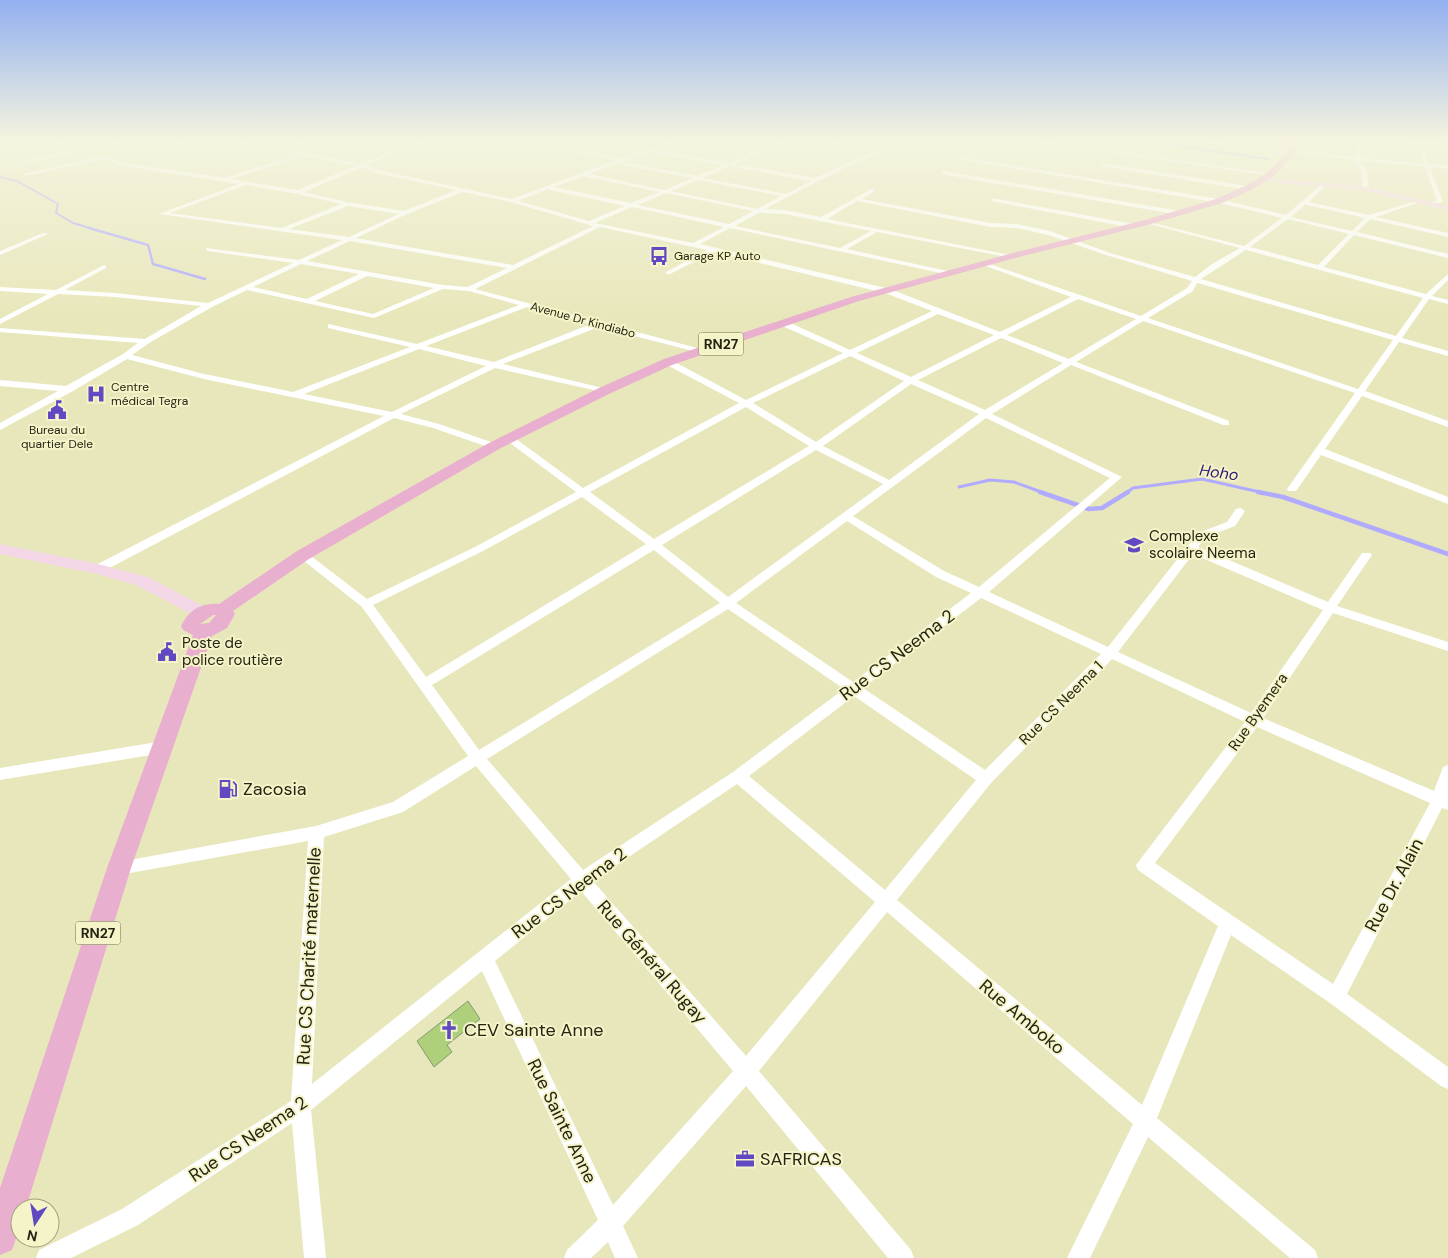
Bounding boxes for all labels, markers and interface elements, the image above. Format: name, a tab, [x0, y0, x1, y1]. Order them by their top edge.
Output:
bus stop icon: Garage KP Auto	[648, 245, 670, 267]
place label: Garage KP Auto	[674, 248, 761, 264]
street label: Avenue Dr Kindiabo	[529, 298, 637, 342]
road number: RN27	[698, 332, 744, 356]
place label: Centre médical Tegra	[111, 379, 188, 409]
hospital icon: Centre médical Tegra	[85, 383, 107, 405]
public building icon: Bureau du quartier Dele	[46, 399, 68, 421]
place label: Bureau du quartier Dele	[21, 422, 93, 452]
water label: Hoho	[1198, 459, 1240, 486]
place label: Complexe scolaire Neema	[1149, 526, 1256, 563]
school or university icon: Complexe scolaire Neema	[1123, 534, 1145, 556]
street label: Rue CS Neema 2	[835, 604, 959, 706]
place label: Poste de police routière	[182, 633, 283, 670]
public building icon: Poste de police routière	[156, 641, 178, 663]
street label: Rue CS Neema 1	[1015, 657, 1107, 749]
street label: Rue Byemera	[1224, 669, 1292, 755]
place label: Zacosia	[243, 777, 307, 801]
fuel station icon: Zacosia	[217, 778, 239, 800]
street label: Rue Dr. Alain	[1359, 834, 1429, 936]
street label: Rue CS Neema 2	[507, 842, 631, 944]
street label: Rue CS Charité maternelle	[291, 846, 327, 1066]
street label: Rue Général Rugay	[592, 895, 712, 1029]
road number: RN27	[76, 921, 120, 944]
street label: Rue Amboko	[974, 974, 1070, 1060]
place label: CEV Sainte Anne	[464, 1018, 603, 1042]
church icon: CEV Sainte Anne	[438, 1019, 460, 1041]
street label: Rue Sainte Anne	[522, 1055, 602, 1187]
street label: Rue CS Neema 2	[184, 1090, 312, 1188]
place label: SAFRICAS	[760, 1147, 842, 1171]
office icon: SAFRICAS	[734, 1148, 756, 1170]
north arrow	[10, 1198, 60, 1248]
text: N	[25, 1226, 39, 1246]

